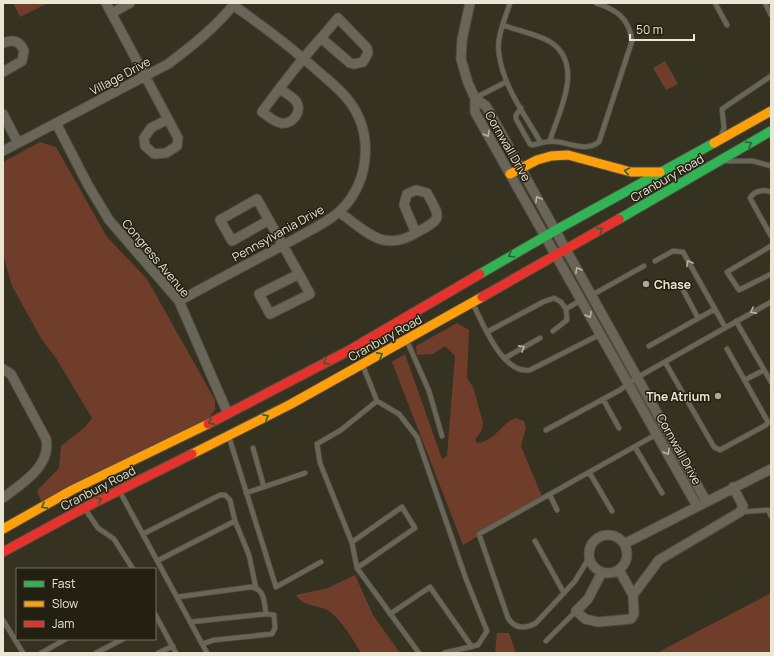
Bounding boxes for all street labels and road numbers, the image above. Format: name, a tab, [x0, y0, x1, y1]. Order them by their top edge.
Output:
street label: Village Drive	[87, 53, 153, 99]
street label: Cornwall Drive	[481, 108, 535, 184]
street label: Cranbury Road	[627, 150, 707, 206]
street label: Pennsylvania Drive	[229, 201, 327, 265]
street label: Congress Avenue	[118, 215, 194, 301]
street label: Cranbury Road	[345, 311, 425, 365]
street label: Cornwall Drive	[652, 410, 706, 488]
street label: Cranbury Road	[58, 462, 138, 514]

